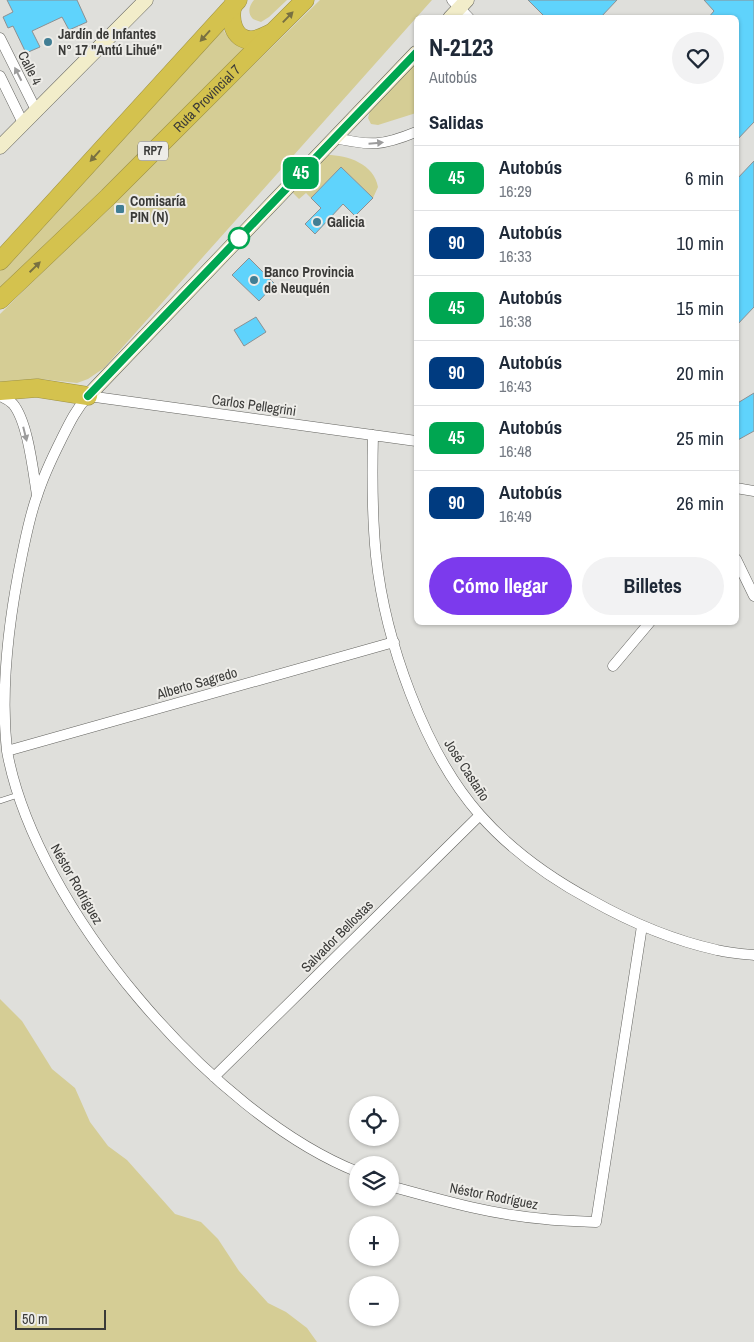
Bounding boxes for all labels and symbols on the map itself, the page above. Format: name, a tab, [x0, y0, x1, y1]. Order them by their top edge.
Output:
one-way arrow	[282, 11, 294, 23]
place label: Jardín de Infantes N° 17 "Antú Lihué"	[58, 25, 162, 59]
one-way arrow	[199, 29, 211, 41]
marker: Jardín de Infantes N° 17 "Antú Lihué"	[42, 36, 54, 48]
street label: Calle 4	[14, 48, 46, 89]
street label: Ruta Provincial 7	[169, 61, 244, 136]
one-way arrow	[14, 67, 22, 81]
one-way arrow	[369, 139, 385, 147]
road number: RP7	[138, 142, 168, 160]
one-way arrow	[89, 149, 101, 161]
line badge: 45	[278, 157, 324, 189]
place label: Comisaría PIN (N)	[130, 192, 186, 226]
marker: Comisaría PIN (N)	[114, 203, 126, 215]
place label: Galicia	[327, 213, 365, 231]
marker: Galicia	[311, 216, 323, 228]
unlabelled marker	[228, 227, 250, 249]
one-way arrow	[29, 261, 41, 273]
place label: Banco Provincia de Neuquén	[264, 263, 355, 297]
marker: Banco Provincia de Neuquén	[248, 274, 260, 286]
street label: Carlos Pellegrini	[211, 390, 297, 420]
one-way arrow	[21, 427, 29, 442]
street label: Alberto Sagredo	[154, 663, 239, 703]
street label: José Castaño	[440, 736, 494, 804]
street label: Néstor Rodríguez	[47, 841, 107, 928]
street label: Salvador Bellostas	[297, 896, 377, 976]
street label: Néstor Rodríguez	[448, 1179, 540, 1213]
scale bar	[15, 1307, 106, 1330]

